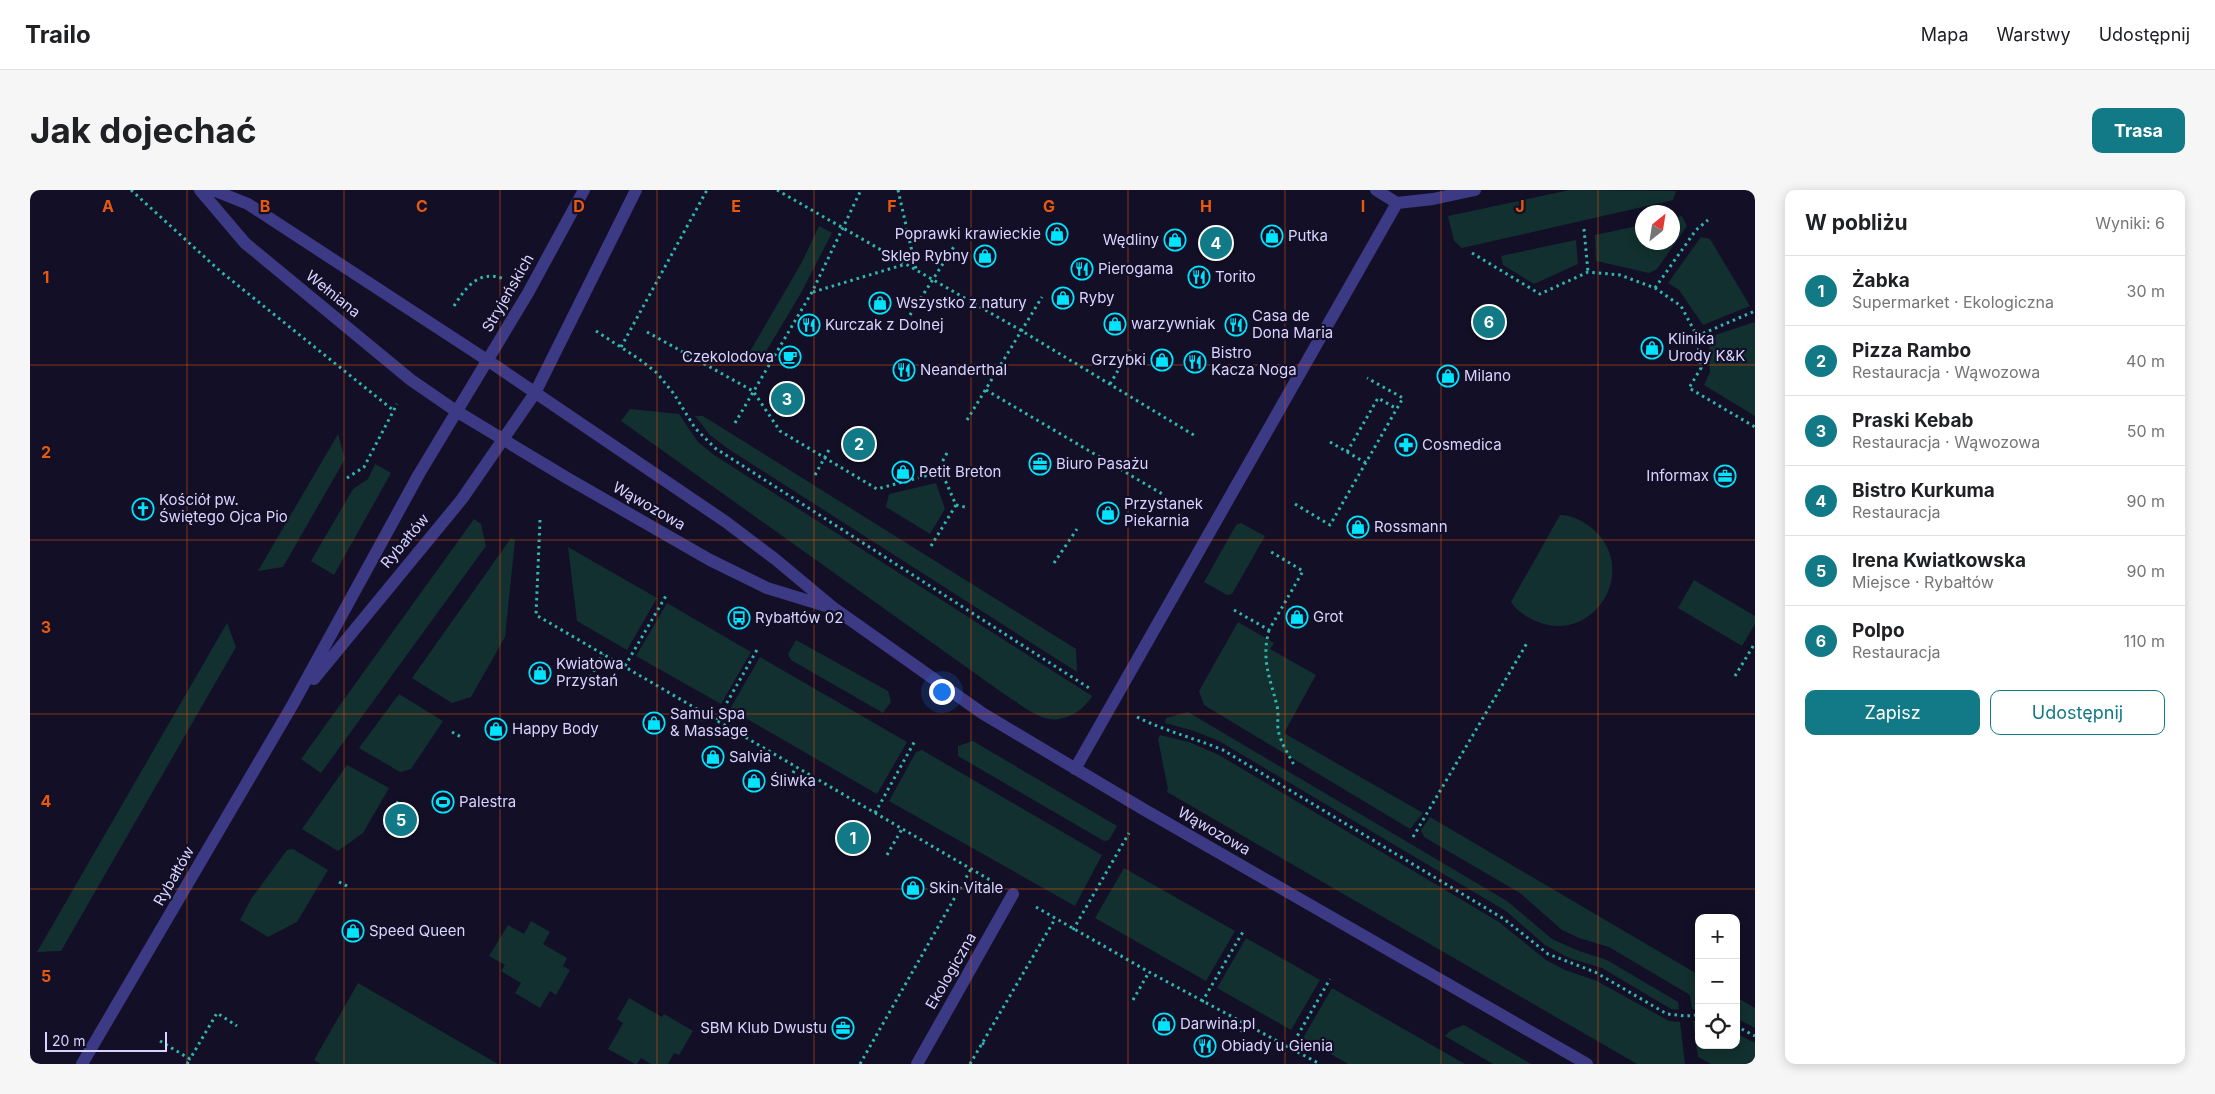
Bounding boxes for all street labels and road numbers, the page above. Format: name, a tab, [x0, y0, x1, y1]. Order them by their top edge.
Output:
street label: Stryjeńskich	[478, 250, 538, 335]
street label: Wełniana	[302, 266, 364, 321]
street label: Wąwozowa	[610, 477, 689, 534]
street label: Rybałtów	[376, 509, 433, 572]
street label: Wąwozowa	[1175, 802, 1254, 859]
street label: Rybałtów	[149, 843, 198, 909]
street label: Ekologiczna	[921, 929, 980, 1012]

